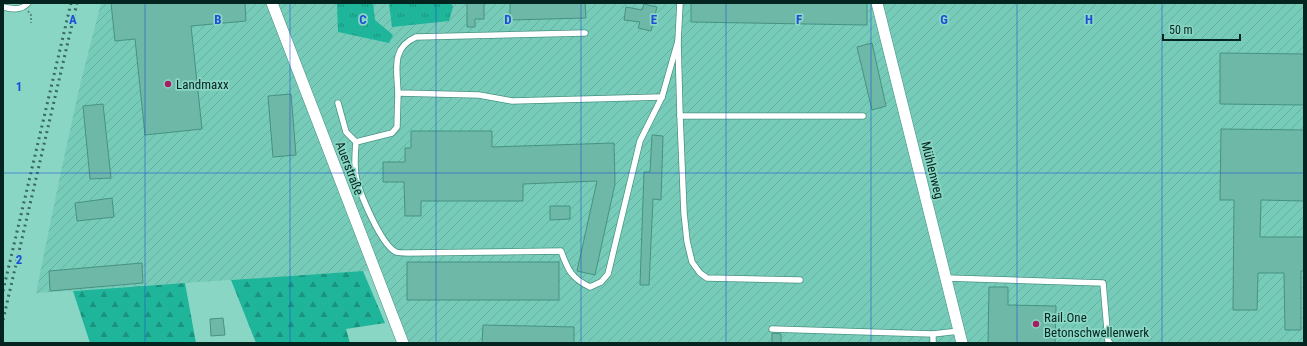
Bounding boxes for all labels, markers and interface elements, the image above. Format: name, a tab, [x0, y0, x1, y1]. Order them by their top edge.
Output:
text: A	[69, 12, 77, 27]
text: B	[214, 12, 222, 27]
text: C	[359, 12, 367, 27]
text: D	[504, 12, 512, 27]
text: E	[651, 12, 658, 27]
text: F	[796, 12, 802, 27]
text: G	[940, 12, 948, 27]
text: H	[1085, 12, 1093, 27]
scale bar	[1163, 16, 1240, 42]
text: 50 m	[1169, 23, 1193, 37]
place label: Landmaxx	[176, 77, 229, 92]
text: 1	[16, 79, 22, 94]
marker: Landmaxx	[163, 79, 173, 89]
street label: Auerstraße	[332, 139, 367, 197]
street label: Mühlenweg	[918, 140, 947, 200]
text: 2	[16, 252, 23, 267]
place label: Rail.One Betonschwellenwerk	[1044, 310, 1149, 340]
marker: Rail.One Betonschwellenwerk	[1031, 319, 1041, 329]

